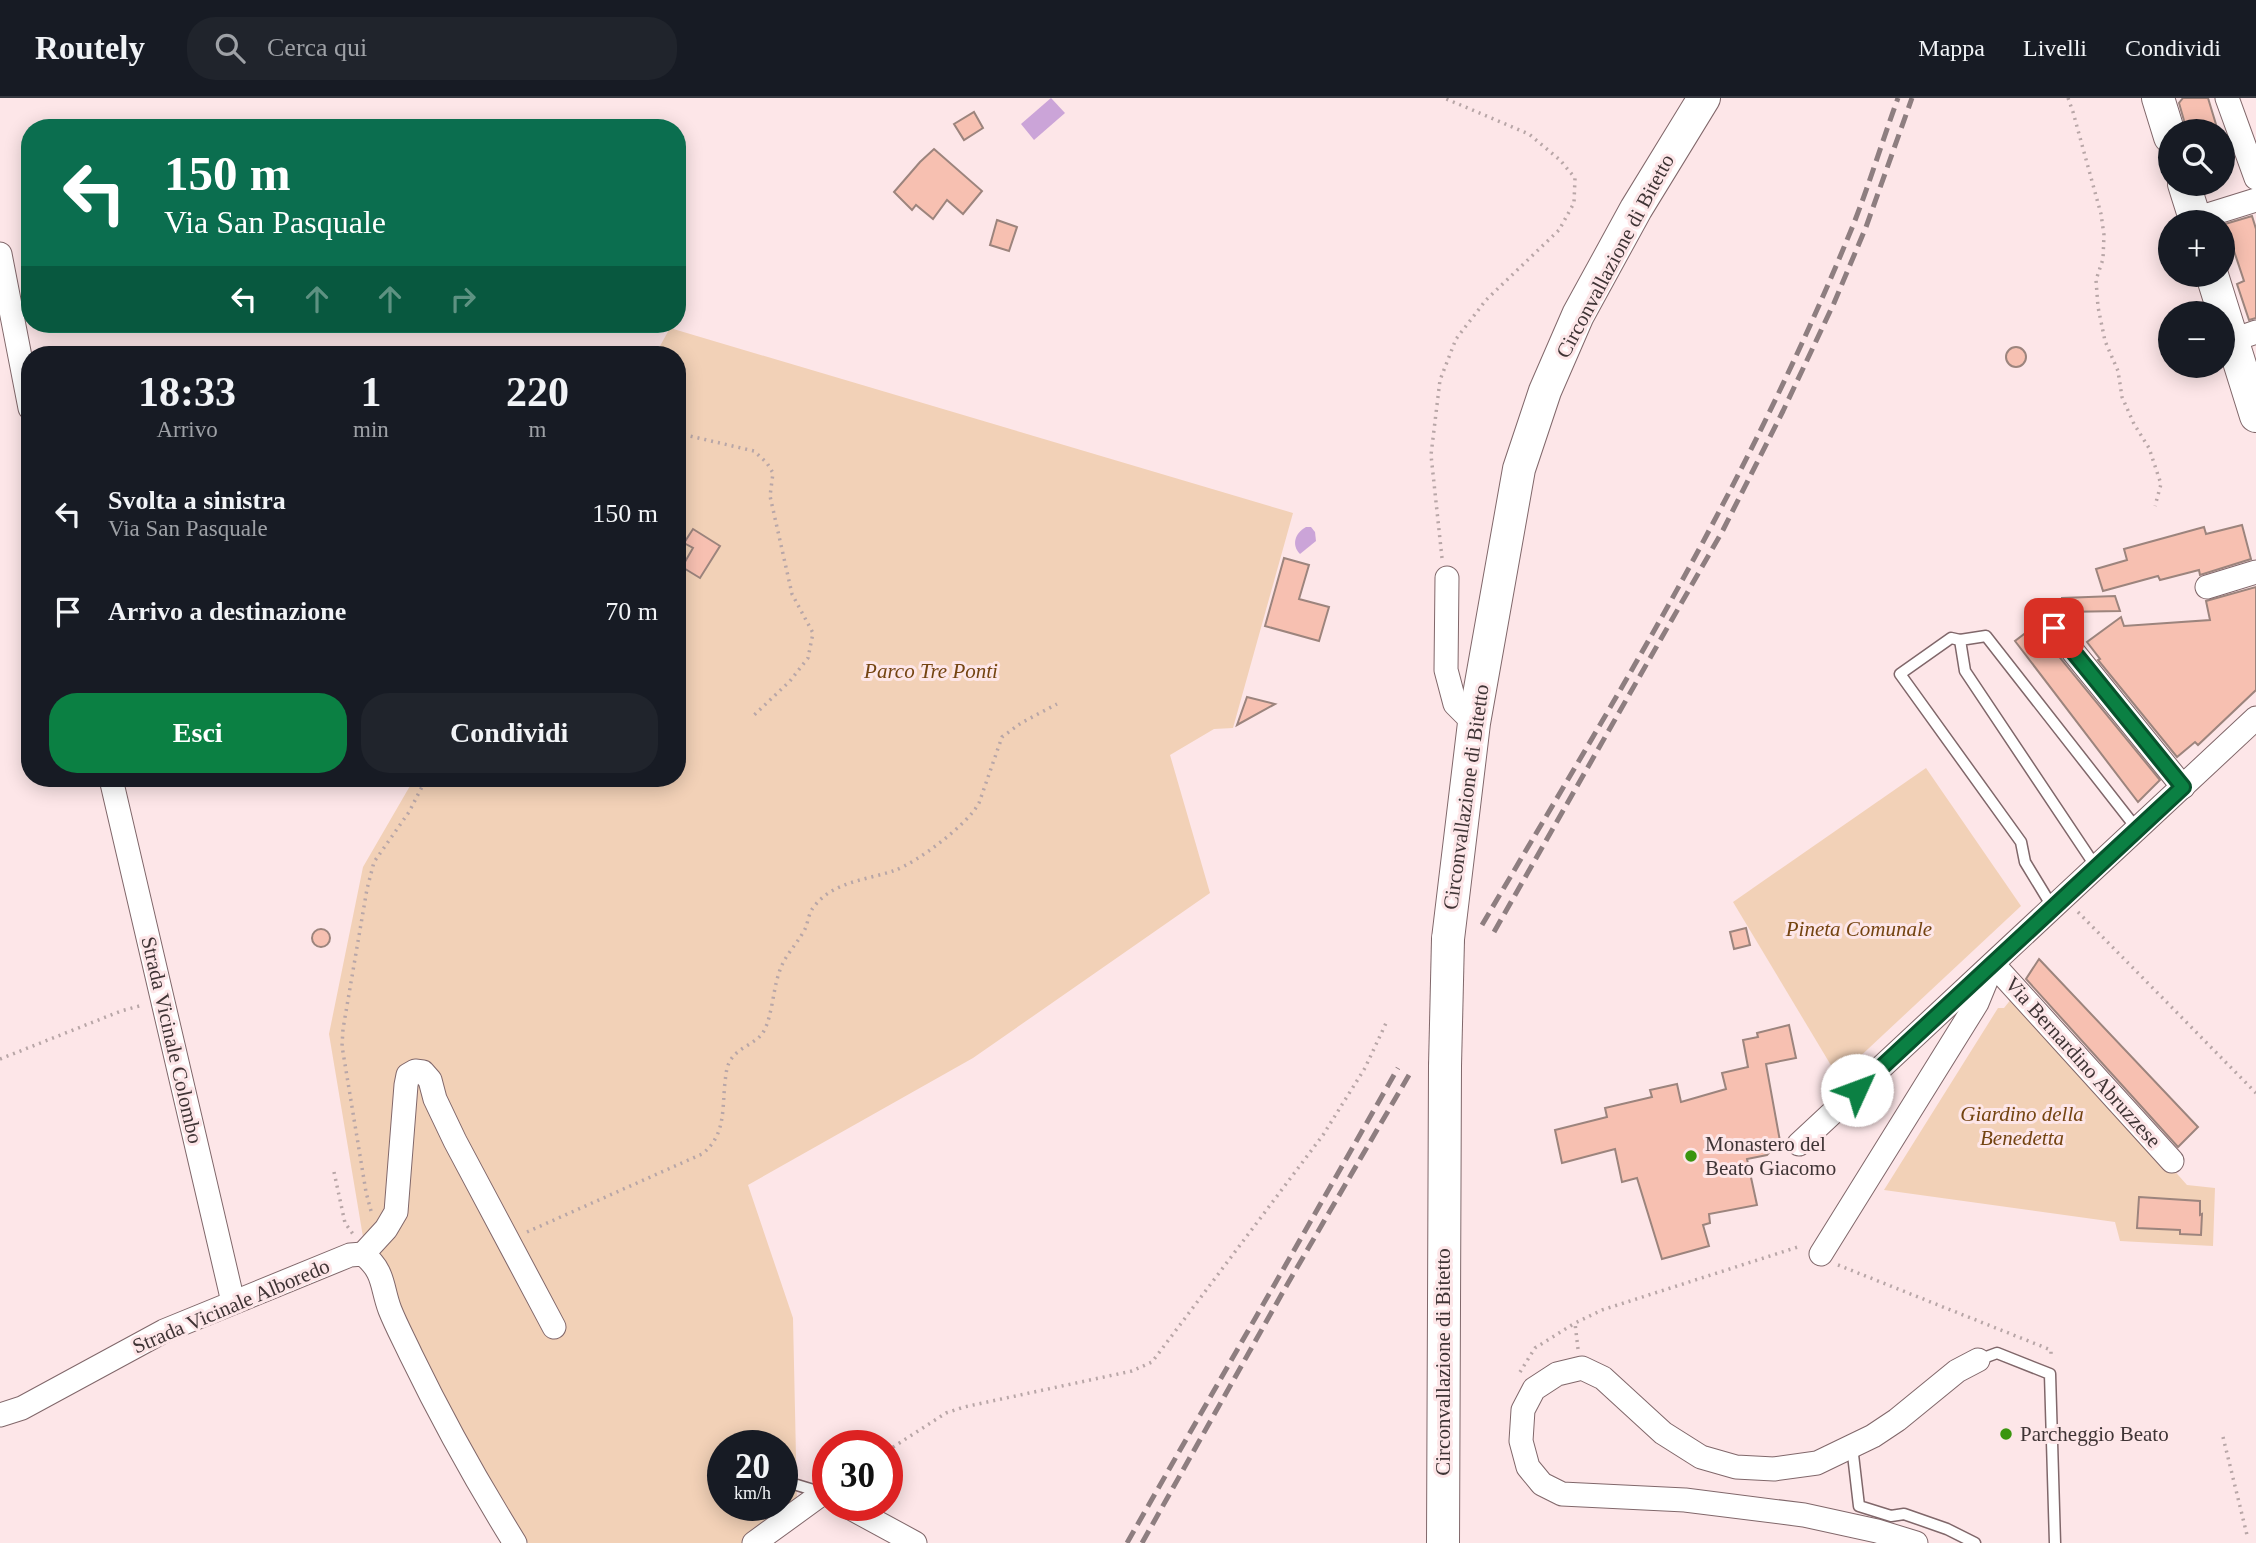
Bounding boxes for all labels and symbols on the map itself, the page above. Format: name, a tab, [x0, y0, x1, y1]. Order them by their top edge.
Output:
street label: Circonvallazione di Bitetto	[1551, 150, 1679, 362]
pin	[2024, 598, 2084, 658]
park label: Parco Tre Ponti	[863, 659, 998, 683]
street label: Circonvallazione di Bitetto	[1438, 683, 1494, 911]
park label: Pineta Comunale	[1785, 917, 1932, 941]
street label: Strada Vicinale Colombo	[136, 934, 208, 1146]
street label: Via Bernardino Abruzzese	[2000, 972, 2166, 1152]
position arrow	[1820, 1053, 1894, 1127]
park label: Giardino della Benedetta	[1960, 1102, 2084, 1150]
place label: Monastero del Beato Giacomo	[1705, 1132, 1836, 1180]
marker: Monastero del Beato Giacomo	[1683, 1148, 1699, 1164]
street label: Circonvallazione di Bitetto	[1431, 1248, 1455, 1476]
street label: Strada Vicinale Alboredo	[129, 1254, 333, 1358]
place label: Parcheggio Beato	[2020, 1422, 2169, 1446]
marker: Parcheggio Beato	[1998, 1426, 2014, 1442]
speed limit sign: 30	[812, 1430, 903, 1521]

